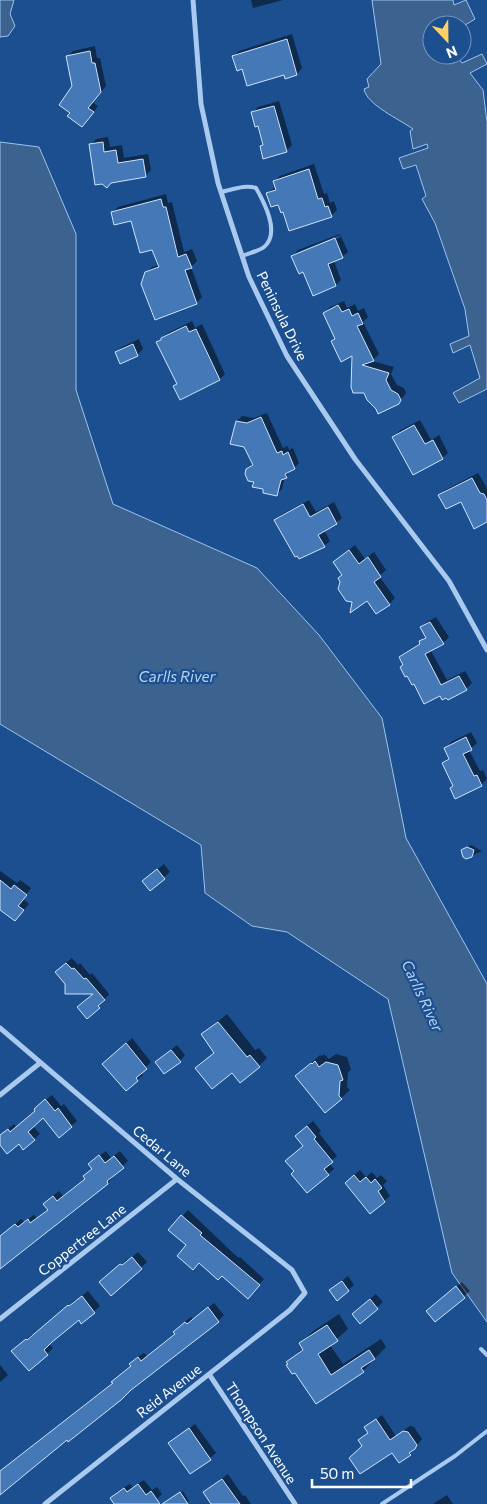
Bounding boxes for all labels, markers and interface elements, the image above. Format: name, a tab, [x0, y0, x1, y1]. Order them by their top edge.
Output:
north arrow	[422, 15, 472, 65]
text: N	[444, 43, 460, 62]
street label: Peninsula Drive	[254, 268, 311, 363]
water label: Carlls River	[139, 667, 216, 685]
water label: Carlls River	[399, 957, 448, 1035]
street label: Cedar Lane	[130, 1121, 195, 1180]
street label: Coppertree Lane	[34, 1200, 129, 1279]
street label: Reid Avenue	[133, 1360, 204, 1421]
street label: Thompson Avenue	[222, 1379, 301, 1487]
scale bar	[312, 1456, 411, 1488]
text: 50 m	[320, 1464, 354, 1482]

